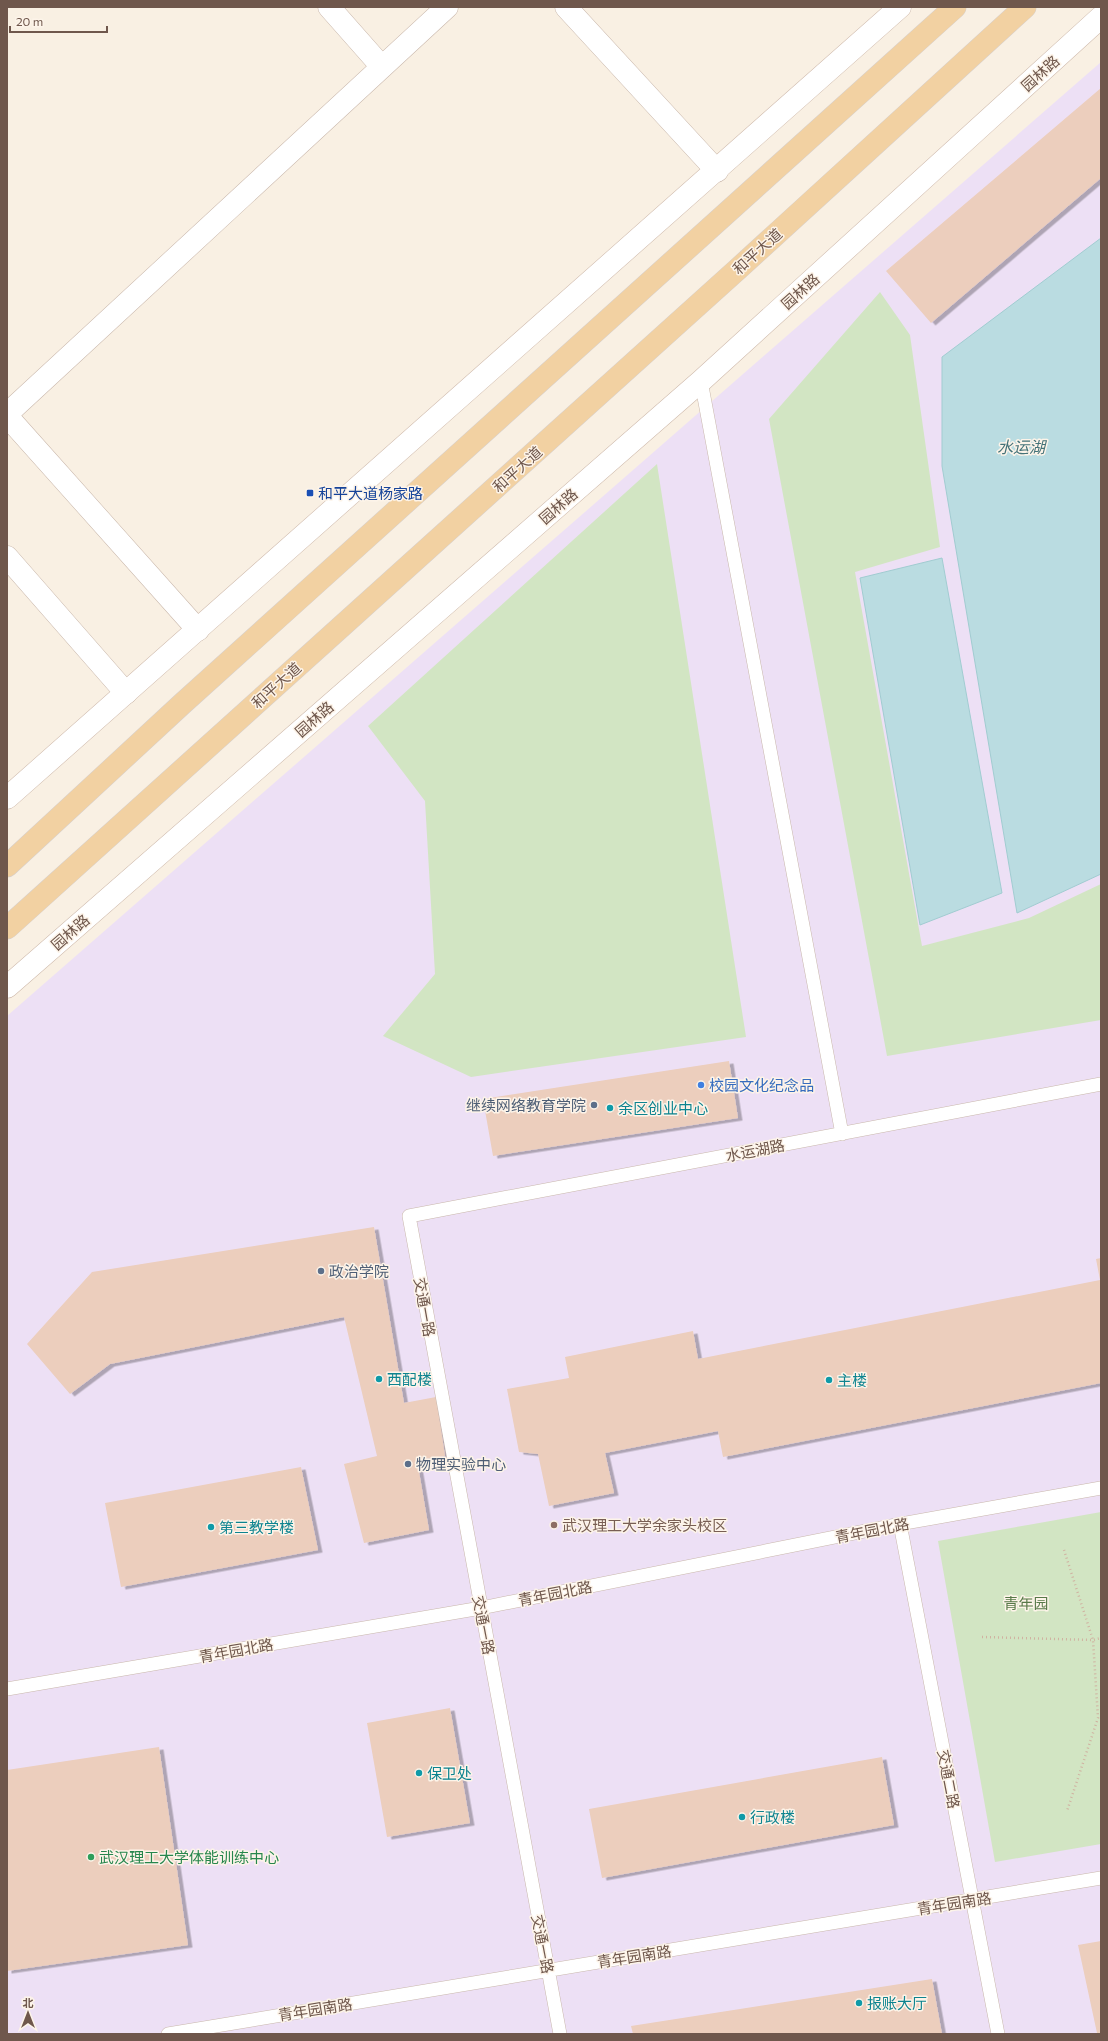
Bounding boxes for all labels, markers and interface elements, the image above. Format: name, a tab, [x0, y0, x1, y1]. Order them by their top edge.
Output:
scale bar	[10, 8, 107, 34]
text: 20 m	[16, 14, 43, 28]
street label: 园林路	[1017, 51, 1063, 95]
street label: 和平大道	[729, 224, 785, 278]
street label: 园林路	[777, 269, 823, 313]
water label: 水运湖	[997, 437, 1048, 456]
street label: 和平大道	[489, 442, 545, 496]
place label: 和平大道杨家路	[318, 484, 423, 502]
street label: 园林路	[535, 484, 581, 528]
marker: 和平大道杨家路	[305, 488, 315, 498]
street label: 和平大道	[248, 658, 304, 712]
street label: 园林路	[291, 697, 337, 741]
street label: 园林路	[47, 910, 93, 954]
place label: 校园文化纪念品	[709, 1076, 814, 1094]
marker: 校园文化纪念品	[696, 1080, 706, 1090]
place label: 继续网络教育学院	[466, 1096, 586, 1114]
place label: 余区创业中心	[618, 1099, 708, 1117]
marker: 继续网络教育学院	[589, 1100, 599, 1110]
marker: 余区创业中心	[605, 1103, 615, 1113]
street label: 水运湖路	[724, 1135, 786, 1165]
place label: 政治学院	[329, 1262, 389, 1280]
marker: 政治学院	[316, 1266, 326, 1276]
street label: 交通一路	[411, 1276, 439, 1338]
place label: 西配楼	[387, 1370, 432, 1388]
place label: 主楼	[837, 1371, 867, 1389]
marker: 西配楼	[374, 1374, 384, 1384]
marker: 主楼	[824, 1375, 834, 1385]
place label: 物理实验中心	[416, 1455, 506, 1473]
marker: 物理实验中心	[403, 1459, 413, 1469]
street label: 青年园北路	[833, 1514, 911, 1546]
place label: 武汉理工大学余家头校区	[562, 1516, 727, 1534]
place label: 第三教学楼	[219, 1518, 294, 1536]
marker: 武汉理工大学余家头校区	[549, 1520, 559, 1530]
marker: 第三教学楼	[206, 1522, 216, 1532]
street label: 青年园北路	[516, 1577, 594, 1609]
street label: 交通一路	[469, 1594, 499, 1656]
park label: 青年园	[1003, 1594, 1049, 1612]
street label: 青年园北路	[197, 1635, 275, 1665]
street label: 交通二路	[934, 1748, 964, 1810]
place label: 保卫处	[427, 1764, 472, 1782]
marker: 保卫处	[414, 1768, 424, 1778]
place label: 行政楼	[750, 1808, 795, 1826]
marker: 行政楼	[737, 1812, 747, 1822]
place label: 武汉理工大学体能训练中心	[99, 1848, 279, 1866]
marker: 武汉理工大学体能训练中心	[86, 1852, 96, 1862]
street label: 青年园南路	[916, 1888, 992, 1918]
street label: 交通一路	[528, 1913, 558, 1975]
street label: 青年园南路	[596, 1941, 672, 1971]
north arrow	[8, 1993, 48, 2033]
street label: 青年园南路	[277, 1994, 353, 2024]
place label: 报账大厅	[867, 1994, 927, 2012]
text: 北	[23, 1996, 34, 2009]
marker: 报账大厅	[854, 1998, 864, 2008]

